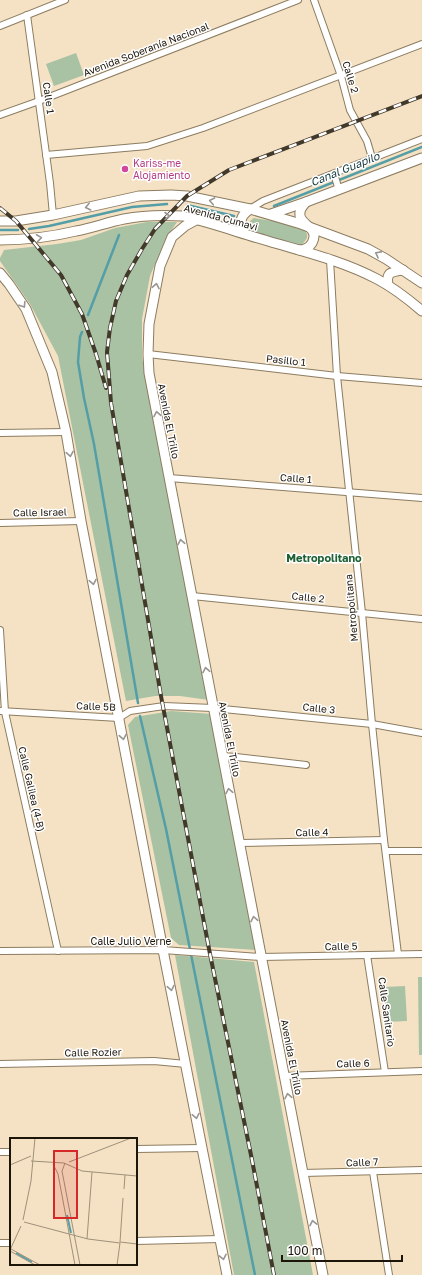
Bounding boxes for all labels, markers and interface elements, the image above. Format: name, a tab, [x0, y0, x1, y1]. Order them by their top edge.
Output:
street label: Avenida Soberanía Nacional	[81, 19, 211, 79]
street label: Calle 2	[340, 60, 362, 95]
street label: Calle 1	[41, 81, 57, 115]
water label: Canal Guapilo	[308, 148, 383, 189]
place label: Kariss-me Alojamiento	[133, 157, 190, 181]
marker: Kariss-me Alojamiento	[120, 164, 130, 174]
one-way arrow	[209, 198, 215, 206]
street label: Avenida Cumavi	[183, 201, 259, 233]
one-way arrow	[85, 202, 92, 210]
one-way arrow	[164, 212, 170, 220]
one-way arrow	[36, 233, 42, 242]
one-way arrow	[374, 251, 382, 259]
one-way arrow	[151, 283, 160, 289]
one-way arrow	[18, 300, 25, 307]
street label: Pasillo 1	[266, 352, 307, 368]
street label: Avenida El Trillo	[156, 382, 182, 460]
one-way arrow	[153, 411, 161, 417]
one-way arrow	[65, 451, 74, 457]
street label: Calle 1	[280, 471, 312, 485]
street label: Calle Israel	[13, 506, 67, 518]
one-way arrow	[177, 539, 186, 545]
district label: Metropolitano	[286, 551, 362, 564]
street label: Metropolitana	[342, 574, 360, 642]
one-way arrow	[88, 579, 97, 585]
street label: Calle 2	[291, 589, 325, 605]
one-way arrow	[202, 666, 211, 673]
street label: Calle 5B	[76, 699, 116, 713]
street label: Avenida El Trillo	[217, 700, 243, 778]
street label: Calle 3	[302, 700, 336, 716]
one-way arrow	[118, 734, 127, 740]
street label: Calle Galilea (4-B)	[16, 745, 48, 833]
one-way arrow	[225, 788, 234, 794]
street label: Calle 4	[295, 826, 329, 838]
one-way arrow	[250, 916, 258, 922]
street label: Calle Julio Verne	[91, 935, 172, 947]
street label: Calle 5	[324, 940, 358, 952]
street label: Calle Sanitario	[376, 976, 398, 1048]
one-way arrow	[166, 985, 174, 992]
street label: Avenida El Trillo	[279, 1018, 305, 1096]
street label: Calle Rozier	[64, 1045, 122, 1058]
street label: Calle 6	[336, 1056, 370, 1070]
one-way arrow	[284, 1092, 292, 1099]
one-way arrow	[191, 1113, 200, 1119]
inset map	[10, 1138, 137, 1265]
street label: Calle 7	[346, 1155, 378, 1169]
one-way arrow	[309, 1220, 317, 1226]
scale bar	[282, 1237, 402, 1263]
text: 100 m	[288, 1243, 322, 1258]
one-way arrow	[219, 1254, 227, 1260]

